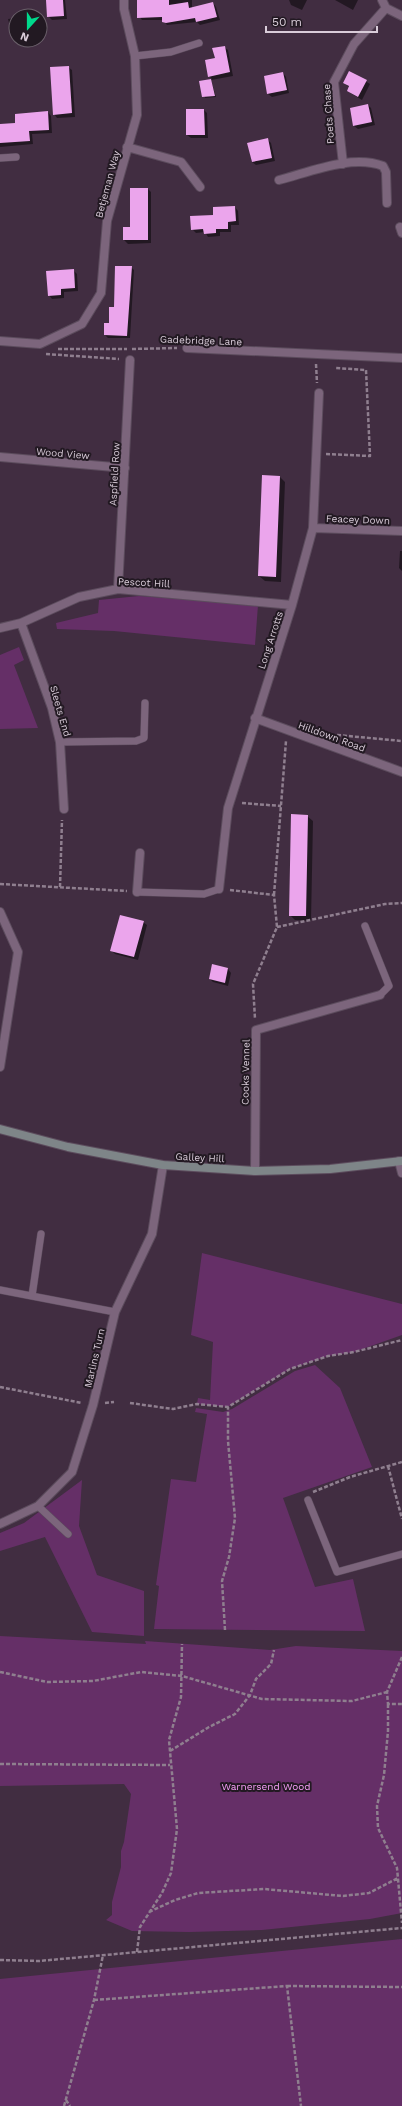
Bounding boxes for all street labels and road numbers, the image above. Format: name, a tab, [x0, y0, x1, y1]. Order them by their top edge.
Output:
street label: Poets Chase	[321, 83, 336, 144]
street label: Betjeman Way	[93, 149, 122, 219]
street label: Gadebridge Lane	[160, 334, 243, 347]
street label: Aspfield Row	[107, 441, 122, 506]
street label: Wood View	[36, 446, 91, 461]
street label: Feacey Down	[326, 513, 390, 526]
street label: Pescot Hill	[118, 576, 170, 589]
street label: Long Arrotts	[256, 610, 285, 670]
street label: Sleets End	[48, 684, 73, 738]
street label: Hilldown Road	[297, 719, 367, 754]
street label: Cooks Vennel	[239, 1039, 252, 1105]
street label: Galley Hill	[175, 1151, 225, 1164]
street label: Marlins Turn	[82, 1327, 107, 1389]

